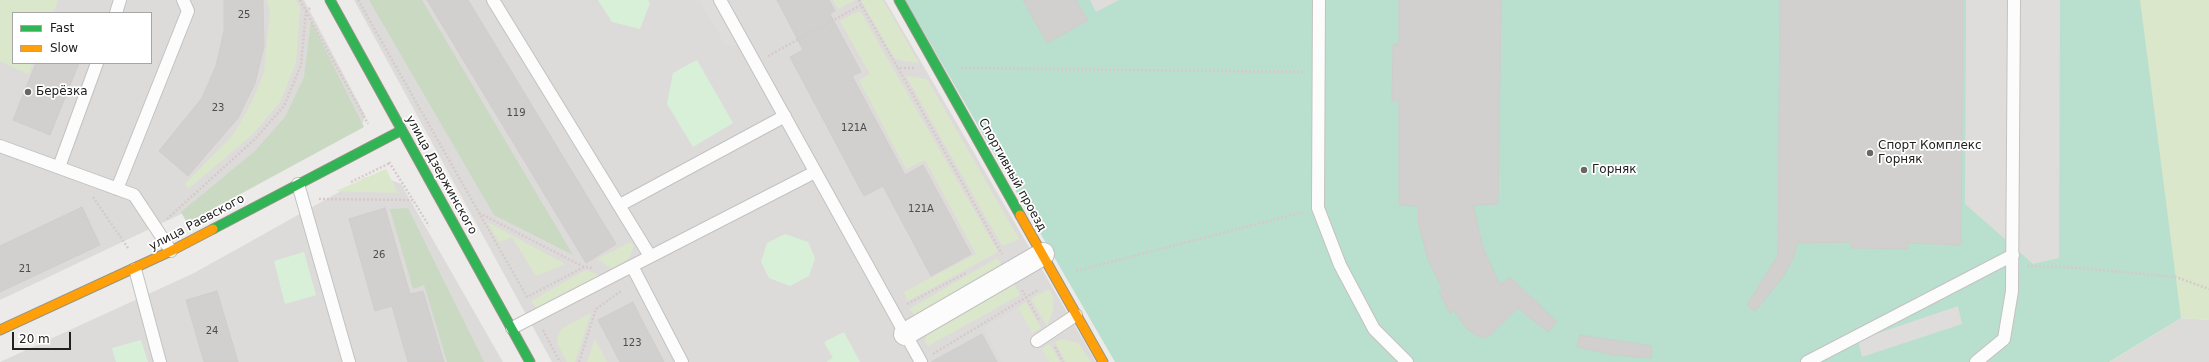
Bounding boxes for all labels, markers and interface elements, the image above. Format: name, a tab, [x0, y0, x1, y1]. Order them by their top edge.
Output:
house number: 25	[238, 9, 250, 21]
legend	[12, 12, 152, 64]
text: Fast	[50, 21, 74, 35]
text: Slow	[50, 41, 78, 55]
place label: Берёзка	[36, 85, 88, 99]
marker: Берёзка	[23, 87, 33, 97]
house number: 23	[212, 102, 224, 114]
house number: 119	[506, 107, 526, 119]
street label: улица Дзержинского	[402, 113, 480, 237]
street label: Спортивный проезд	[975, 116, 1049, 234]
house number: 121А	[841, 122, 867, 134]
place label: Спорт Комплекс Горняк	[1878, 139, 1982, 167]
marker: Спорт Комплекс Горняк	[1865, 148, 1875, 158]
place label: Горняк	[1592, 163, 1637, 177]
marker: Горняк	[1579, 165, 1589, 175]
street label: улица Раевского	[147, 192, 247, 254]
house number: 121А	[908, 203, 934, 215]
house number: 26	[373, 249, 385, 261]
house number: 21	[19, 263, 31, 275]
scale bar	[14, 324, 73, 350]
house number: 24	[206, 325, 218, 337]
text: 20 m	[19, 332, 50, 346]
house number: 123	[622, 337, 642, 349]

